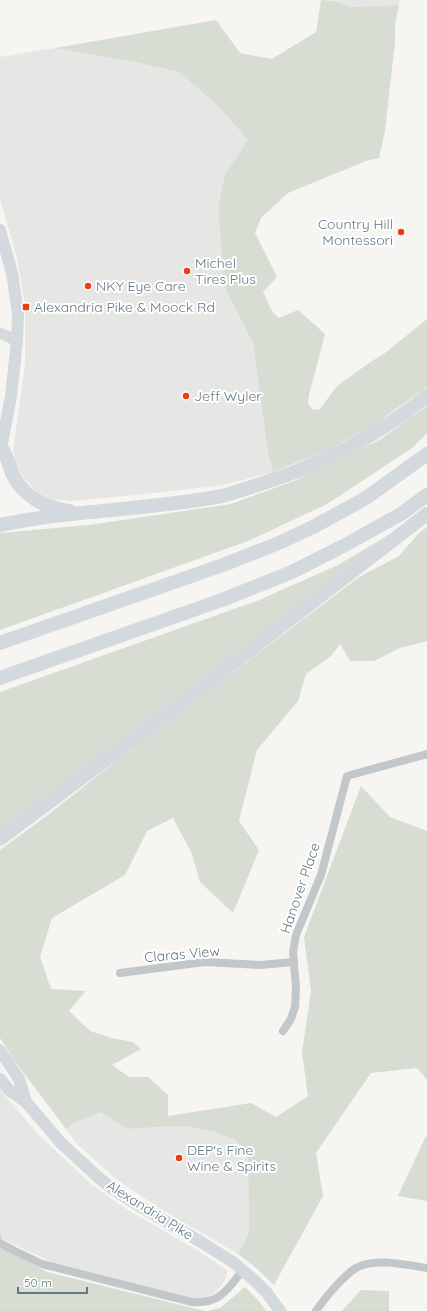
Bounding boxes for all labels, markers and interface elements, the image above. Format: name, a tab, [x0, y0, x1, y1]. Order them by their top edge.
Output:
place label: Country Hill Montessori	[318, 215, 393, 249]
marker: Country Hill Montessori	[396, 227, 406, 237]
place label: Michel Tires Plus	[195, 254, 256, 288]
marker: Michel Tires Plus	[182, 266, 192, 276]
place label: NKY Eye Care	[96, 277, 186, 295]
marker: NKY Eye Care	[83, 281, 93, 291]
place label: Alexandria Pike & Moock Rd	[34, 298, 215, 316]
marker: Alexandria Pike & Moock Rd	[21, 302, 31, 312]
place label: Jeff Wyler	[194, 387, 262, 405]
marker: Jeff Wyler	[181, 391, 191, 401]
street label: Hanover Place	[276, 840, 324, 936]
street label: Claras View	[144, 942, 221, 966]
place label: DEP's Fine Wine & Spirits	[187, 1141, 276, 1175]
marker: DEP's Fine Wine & Spirits	[174, 1153, 184, 1163]
street label: Alexandria Pike	[103, 1176, 197, 1244]
scale bar	[18, 1269, 87, 1295]
text: 50 m	[24, 1275, 52, 1290]

